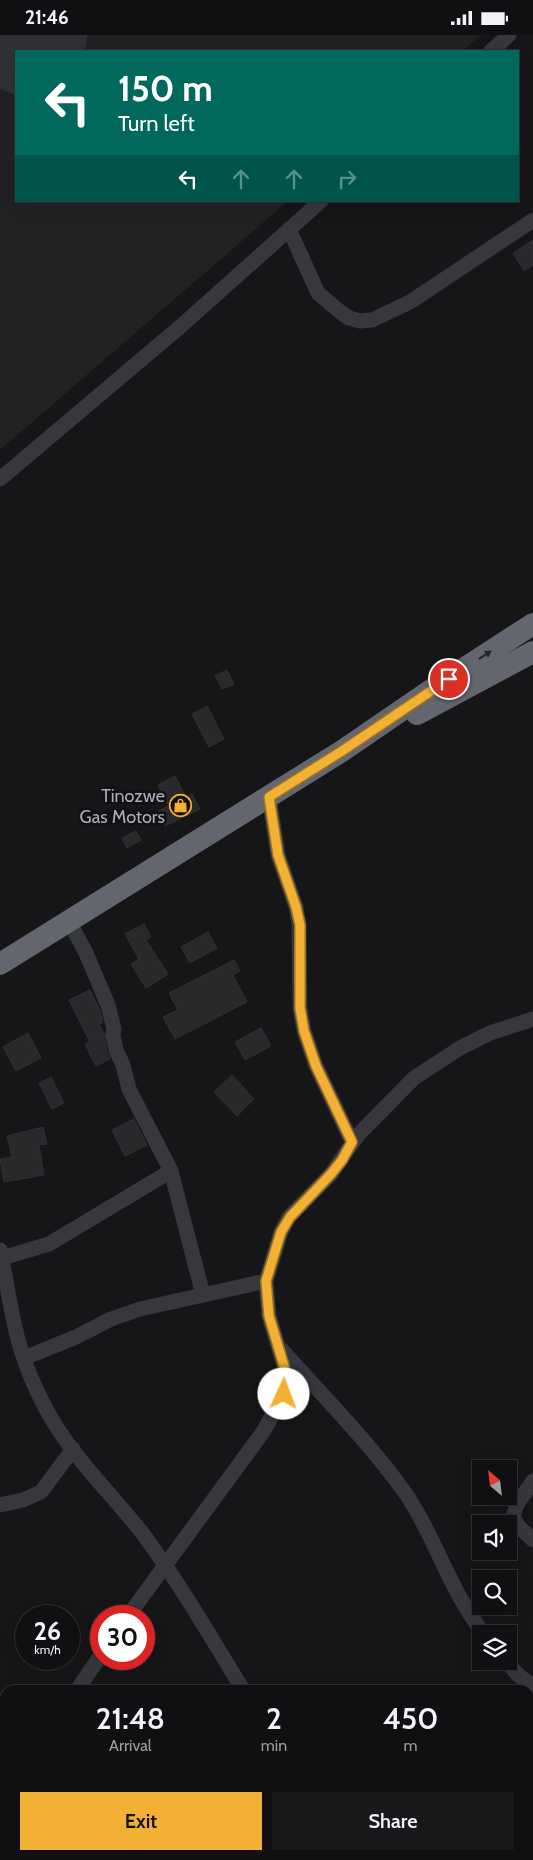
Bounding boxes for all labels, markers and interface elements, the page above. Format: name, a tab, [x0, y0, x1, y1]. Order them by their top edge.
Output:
text: 21:46	[25, 6, 69, 29]
text: 150 m	[118, 67, 213, 110]
icon: left	[35, 70, 100, 135]
text: Turn left	[118, 110, 195, 137]
icon: left	[174, 165, 202, 193]
icon: ahead	[227, 165, 255, 193]
icon: ahead	[280, 165, 308, 193]
icon: right	[333, 165, 361, 193]
one-way arrow	[478, 651, 491, 660]
pin	[428, 658, 470, 700]
icon: arrive	[435, 665, 463, 693]
place label: Tinozwe Gas Motors	[80, 785, 165, 828]
shop icon: Tinozwe Gas Motors	[169, 794, 193, 818]
position arrow	[257, 1367, 309, 1419]
north arrow	[472, 1460, 518, 1505]
map controls	[472, 1460, 517, 1670]
button: sound	[472, 1515, 517, 1560]
button: search	[472, 1570, 517, 1615]
speed limit sign: 30	[90, 1605, 155, 1670]
text: 26	[34, 1616, 61, 1646]
button: layers	[472, 1625, 517, 1670]
text: km/h	[34, 1642, 61, 1657]
text: 21:48	[96, 1700, 165, 1737]
text: 2	[266, 1700, 282, 1737]
text: 450	[383, 1700, 438, 1737]
text: Arrival	[109, 1736, 152, 1755]
text: min	[261, 1736, 287, 1755]
text: m	[404, 1736, 418, 1755]
button: Exit	[20, 1792, 262, 1850]
button: Share	[272, 1792, 514, 1850]

